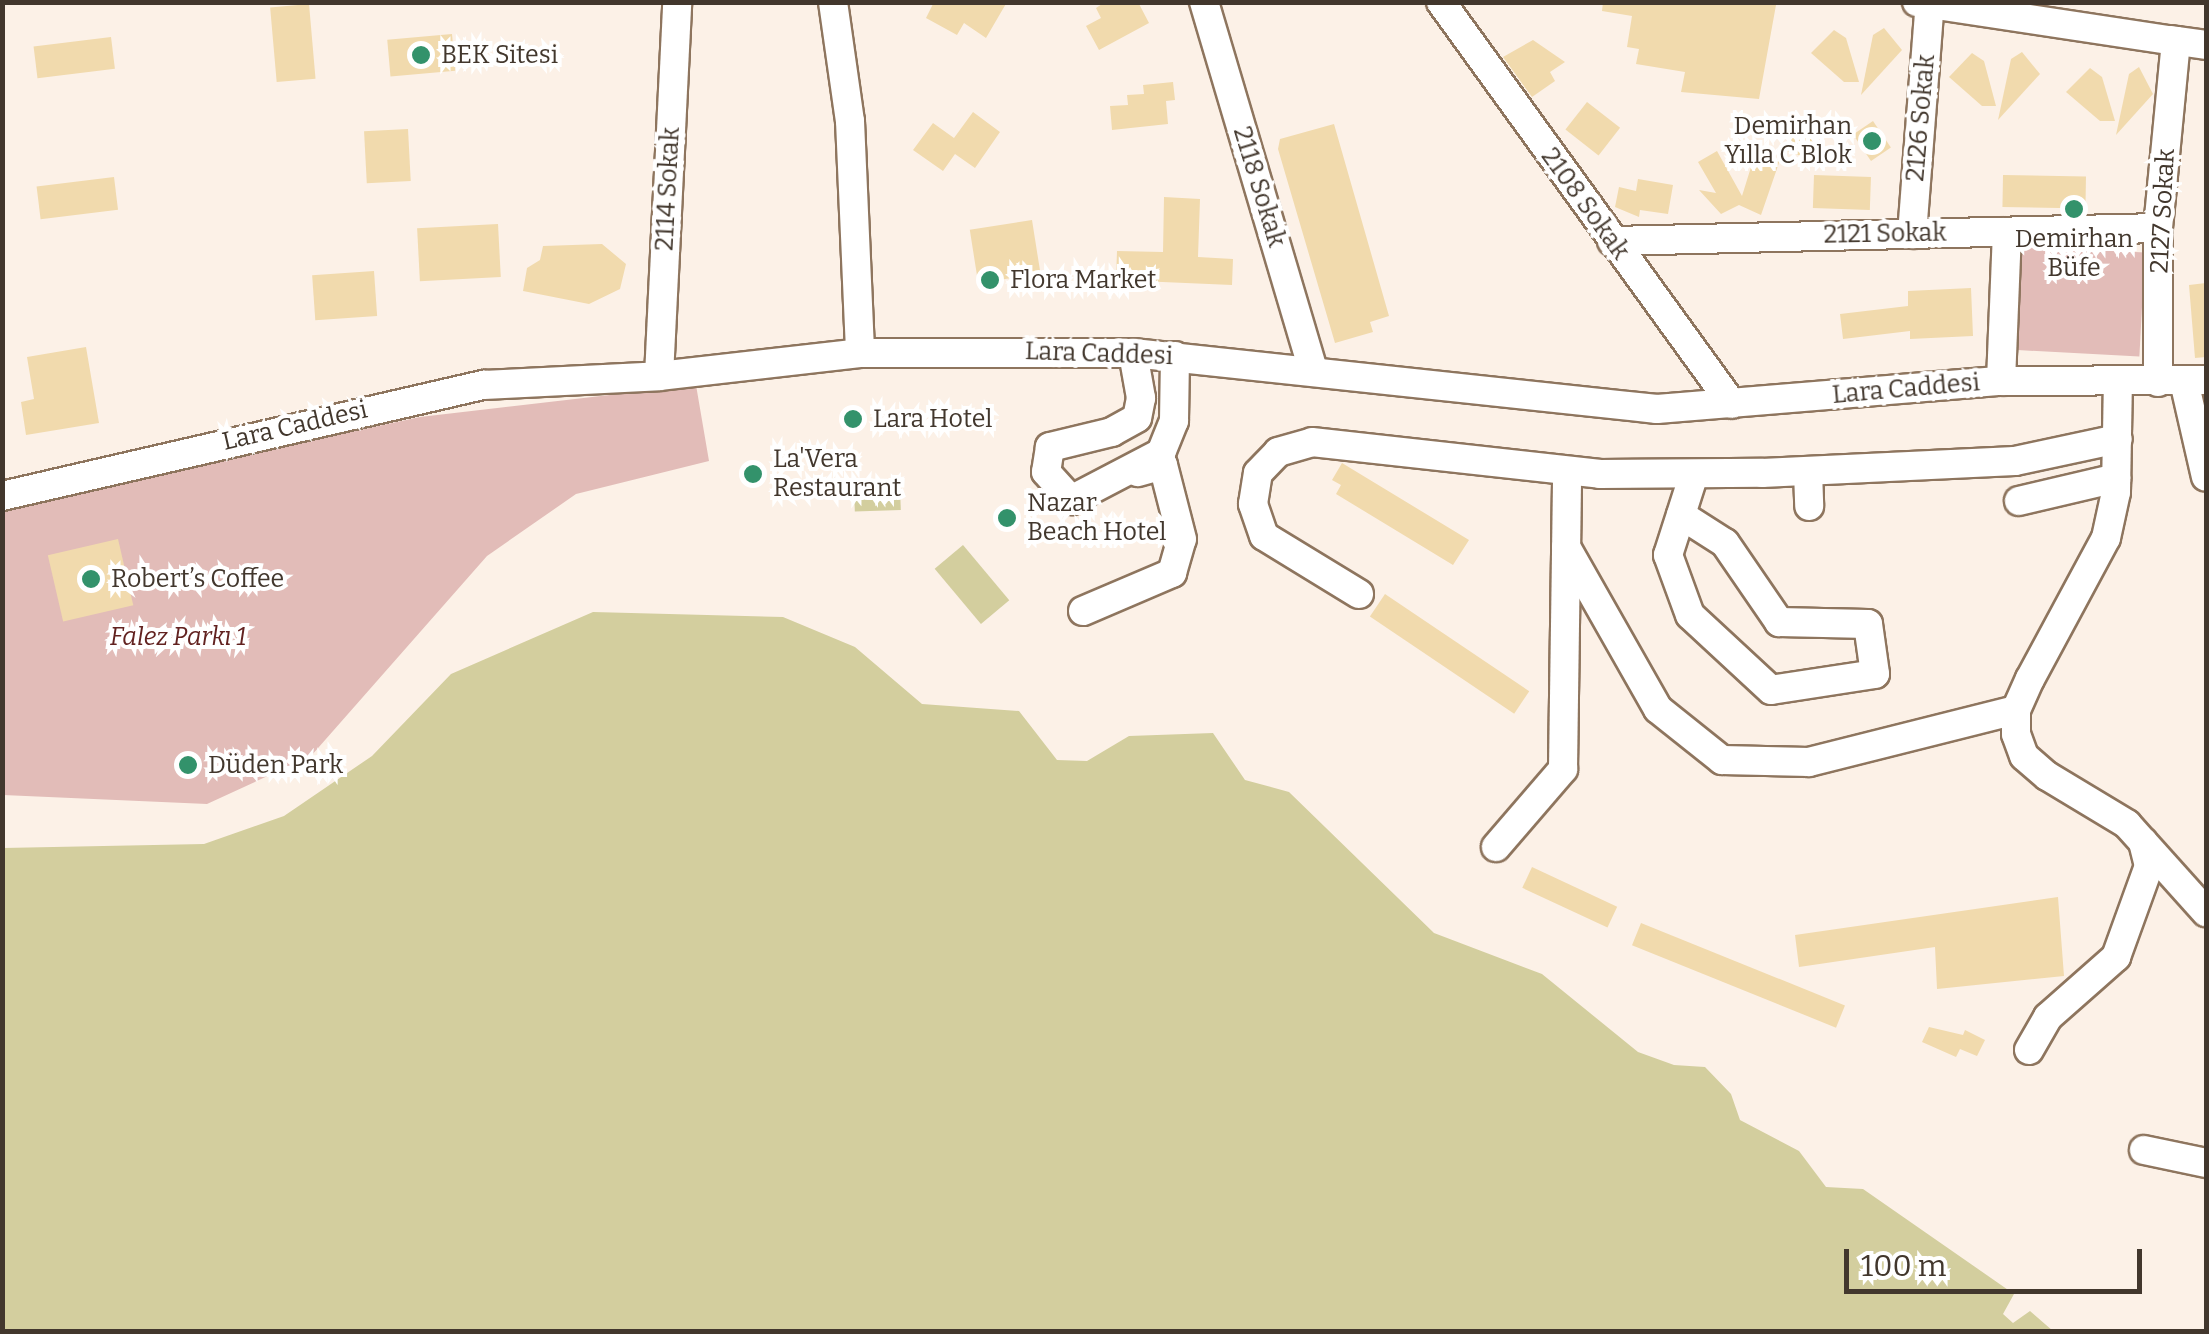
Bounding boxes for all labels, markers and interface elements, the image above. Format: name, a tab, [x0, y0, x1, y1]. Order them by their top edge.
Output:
place label: BEK Sitesi	[441, 40, 558, 70]
marker: BEK Sitesi	[410, 44, 432, 66]
street label: 2126 Sokak	[1901, 53, 1941, 183]
place label: Demirhan Yılla C Blok	[1724, 112, 1852, 171]
street label: 2118 Sokak	[1226, 123, 1292, 251]
street label: 2114 Sokak	[650, 126, 686, 252]
marker: Demirhan Yılla C Blok	[1861, 130, 1883, 152]
street label: 2108 Sokak	[1535, 143, 1635, 265]
street label: 2127 Sokak	[2145, 148, 2181, 274]
marker: Demirhan Büfe	[2063, 198, 2085, 220]
street label: 2121 Sokak	[1823, 218, 1947, 250]
place label: Demirhan Büfe	[2015, 225, 2133, 284]
place label: Flora Market	[1010, 265, 1156, 295]
marker: Flora Market	[979, 269, 1001, 291]
street label: Lara Caddesi	[1024, 336, 1174, 372]
street label: Lara Caddesi	[1831, 368, 1981, 410]
street label: Lara Caddesi	[219, 395, 371, 457]
place label: Lara Hotel	[873, 404, 993, 434]
marker: Lara Hotel	[842, 408, 864, 430]
place label: La'Vera Restaurant	[773, 445, 901, 504]
marker: La'Vera Restaurant	[742, 463, 764, 485]
place label: Nazar Beach Hotel	[1027, 489, 1167, 548]
marker: Nazar Beach Hotel	[996, 507, 1018, 529]
place label: Robert’s Coffee	[111, 564, 284, 594]
marker: Robert’s Coffee	[80, 568, 102, 590]
park label: Falez Parkı 1	[110, 622, 246, 652]
place label: Düden Park	[208, 750, 343, 780]
marker: Düden Park	[177, 754, 199, 776]
scale bar	[1849, 1229, 2146, 1291]
text: 100 m	[1861, 1248, 1946, 1284]

